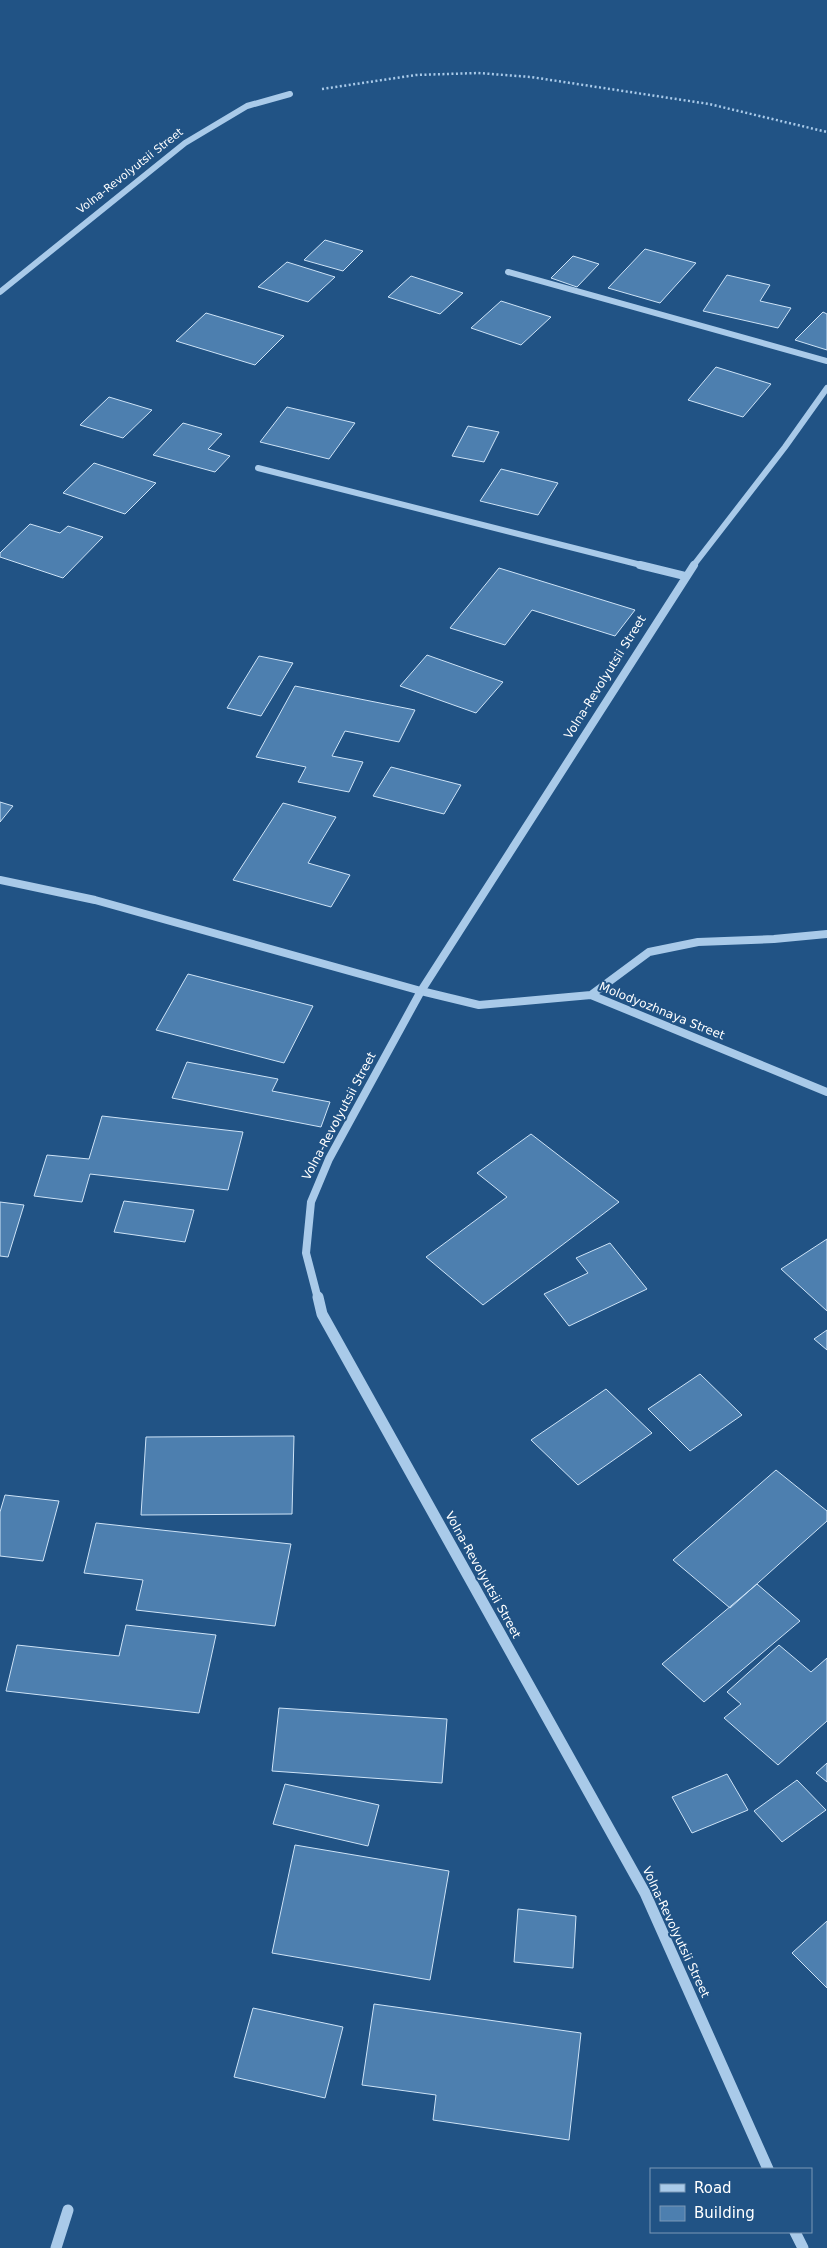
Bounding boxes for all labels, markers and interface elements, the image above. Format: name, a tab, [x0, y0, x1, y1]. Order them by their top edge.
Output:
street label: Volna-Revolyutsii Street	[74, 125, 186, 216]
street label: Volna-Revolyutsii Street	[561, 612, 649, 741]
street label: Molodyozhnaya Street	[597, 979, 727, 1043]
street label: Volna-Revolyutsii Street	[299, 1049, 379, 1182]
street label: Volna-Revolyutsii Street	[442, 1509, 524, 1641]
street label: Volna-Revolyutsii Street	[639, 1864, 713, 2000]
legend	[650, 2168, 812, 2233]
text: Road	[694, 2179, 732, 2197]
text: Building	[694, 2204, 755, 2222]

